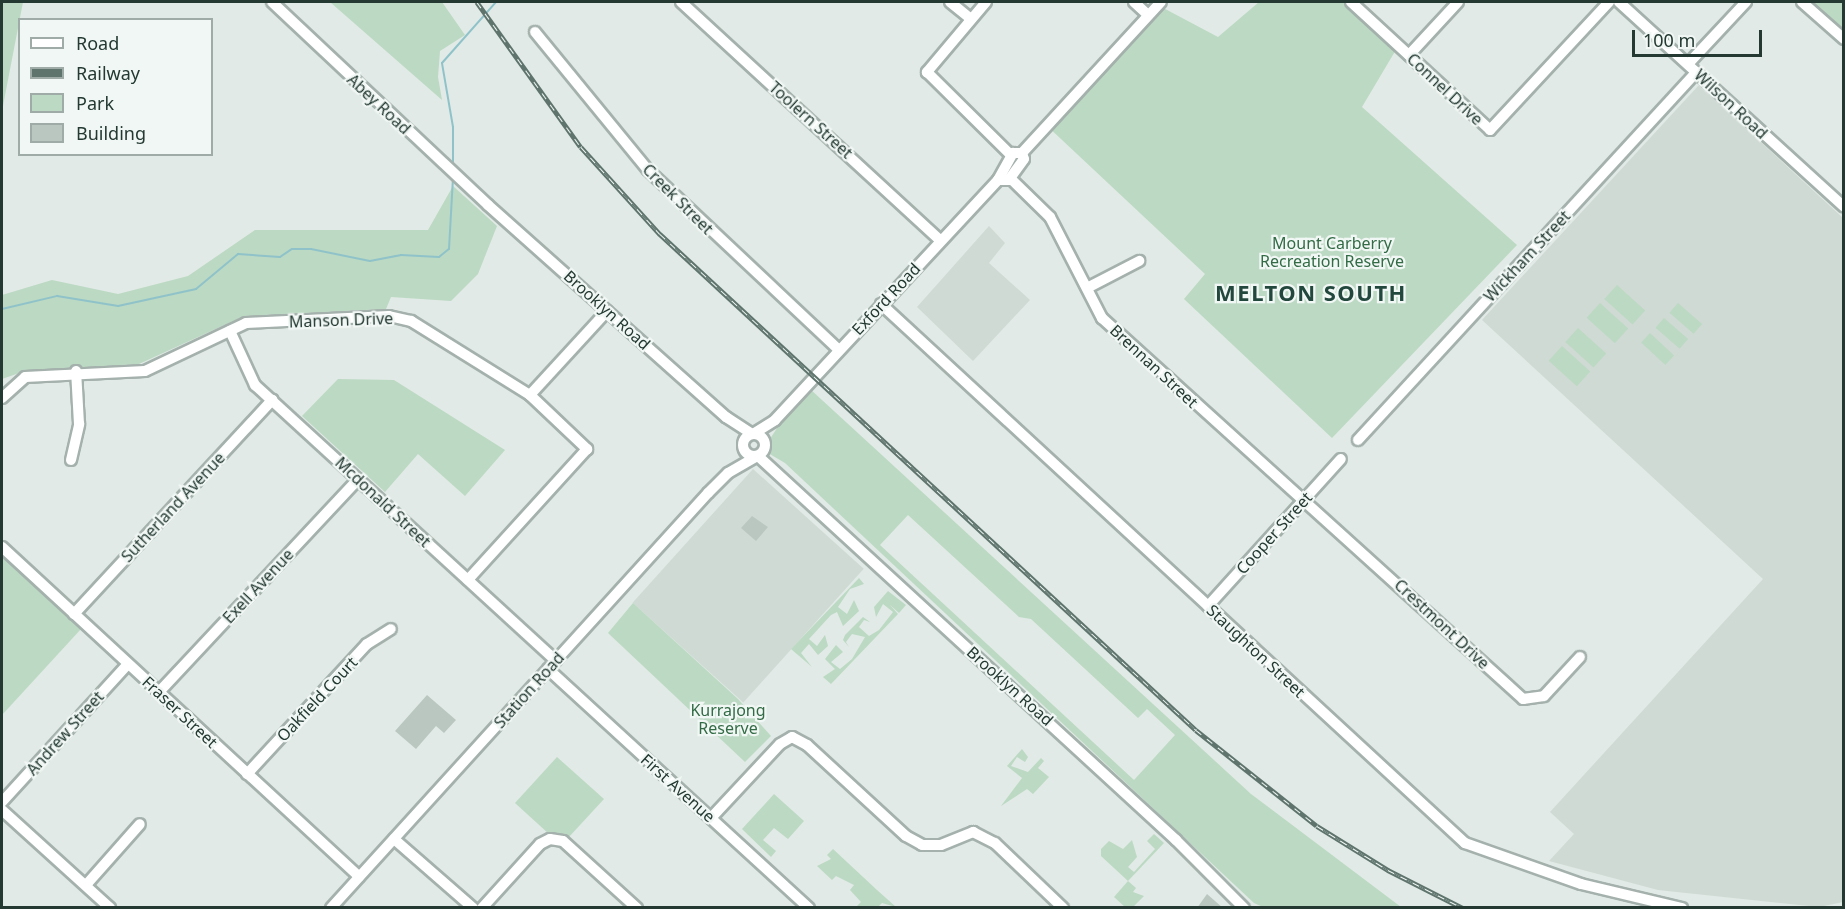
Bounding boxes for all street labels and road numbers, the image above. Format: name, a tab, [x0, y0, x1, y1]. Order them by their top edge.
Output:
street label: Connel Drive	[1403, 49, 1487, 129]
street label: Wilson Road	[1690, 65, 1772, 143]
street label: Abey Road	[343, 70, 415, 138]
street label: Toolern Street	[765, 78, 857, 162]
street label: Creek Street	[639, 160, 717, 238]
street label: Wickham Street	[1480, 206, 1574, 306]
street label: Exford Road	[848, 259, 924, 339]
street label: Brooklyn Road	[560, 266, 654, 354]
street label: Manson Drive	[289, 309, 393, 331]
street label: Brennan Street	[1106, 320, 1202, 412]
street label: Sutherland Avenue	[117, 448, 229, 566]
street label: Mcdonald Street	[331, 453, 435, 551]
street label: Cooper Street	[1232, 488, 1316, 578]
street label: Exell Avenue	[219, 545, 297, 627]
street label: Crestmont Drive	[1391, 575, 1493, 673]
street label: Staughton Street	[1203, 601, 1309, 701]
street label: Brooklyn Road	[963, 642, 1057, 730]
street label: Station Road	[490, 648, 568, 732]
street label: Oakfield Court	[273, 653, 361, 745]
street label: Fraser Street	[138, 672, 222, 752]
street label: Andrew Street	[22, 687, 108, 779]
street label: First Avenue	[637, 750, 719, 826]

